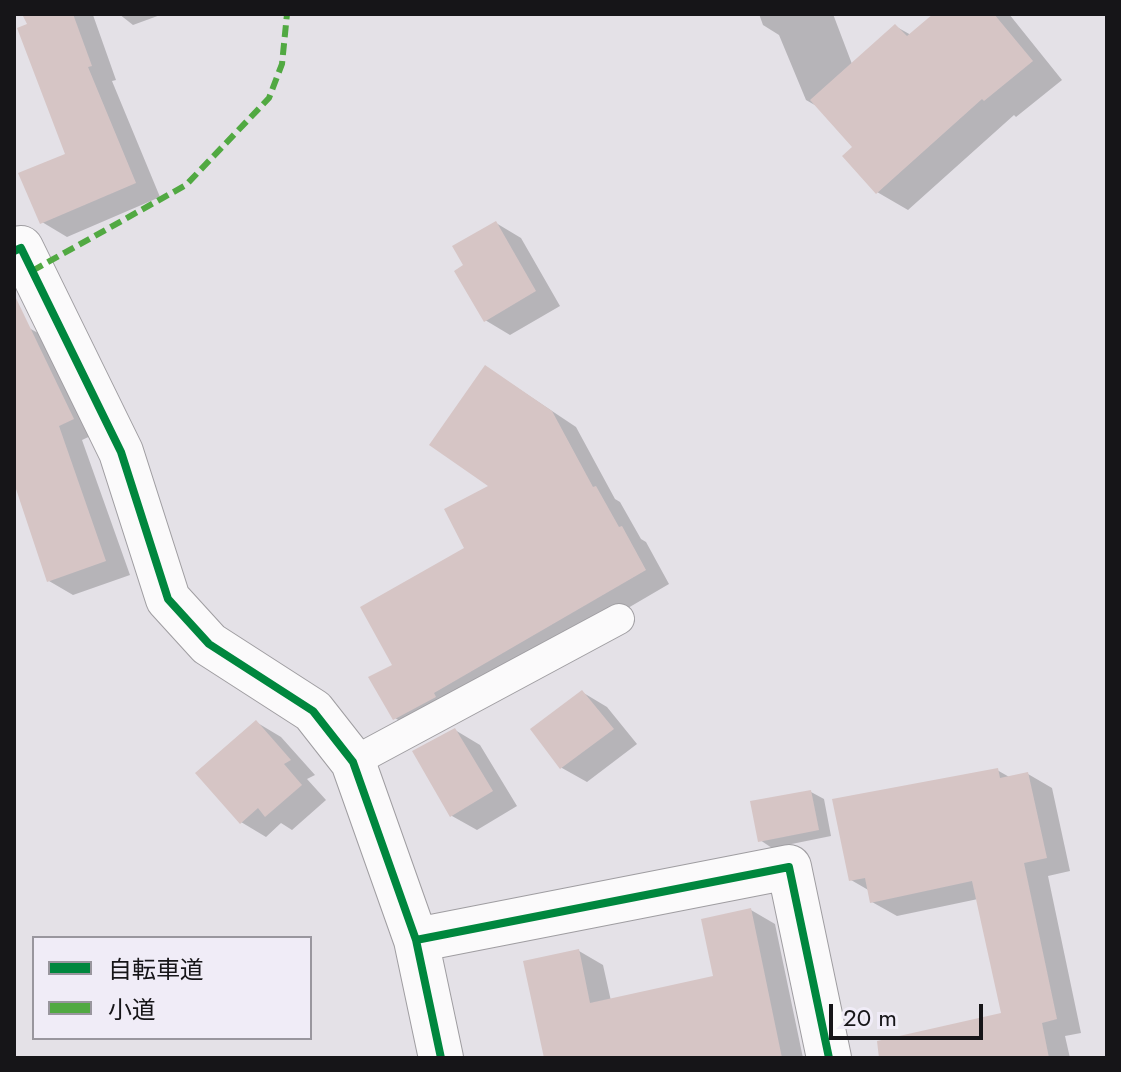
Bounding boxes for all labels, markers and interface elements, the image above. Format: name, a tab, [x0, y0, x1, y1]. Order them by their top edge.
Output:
legend	[32, 936, 312, 1040]
text: 自転車道	[108, 952, 204, 987]
scale bar	[833, 988, 987, 1038]
text: 小道	[108, 992, 156, 1027]
text: 20 m	[843, 1000, 897, 1035]

